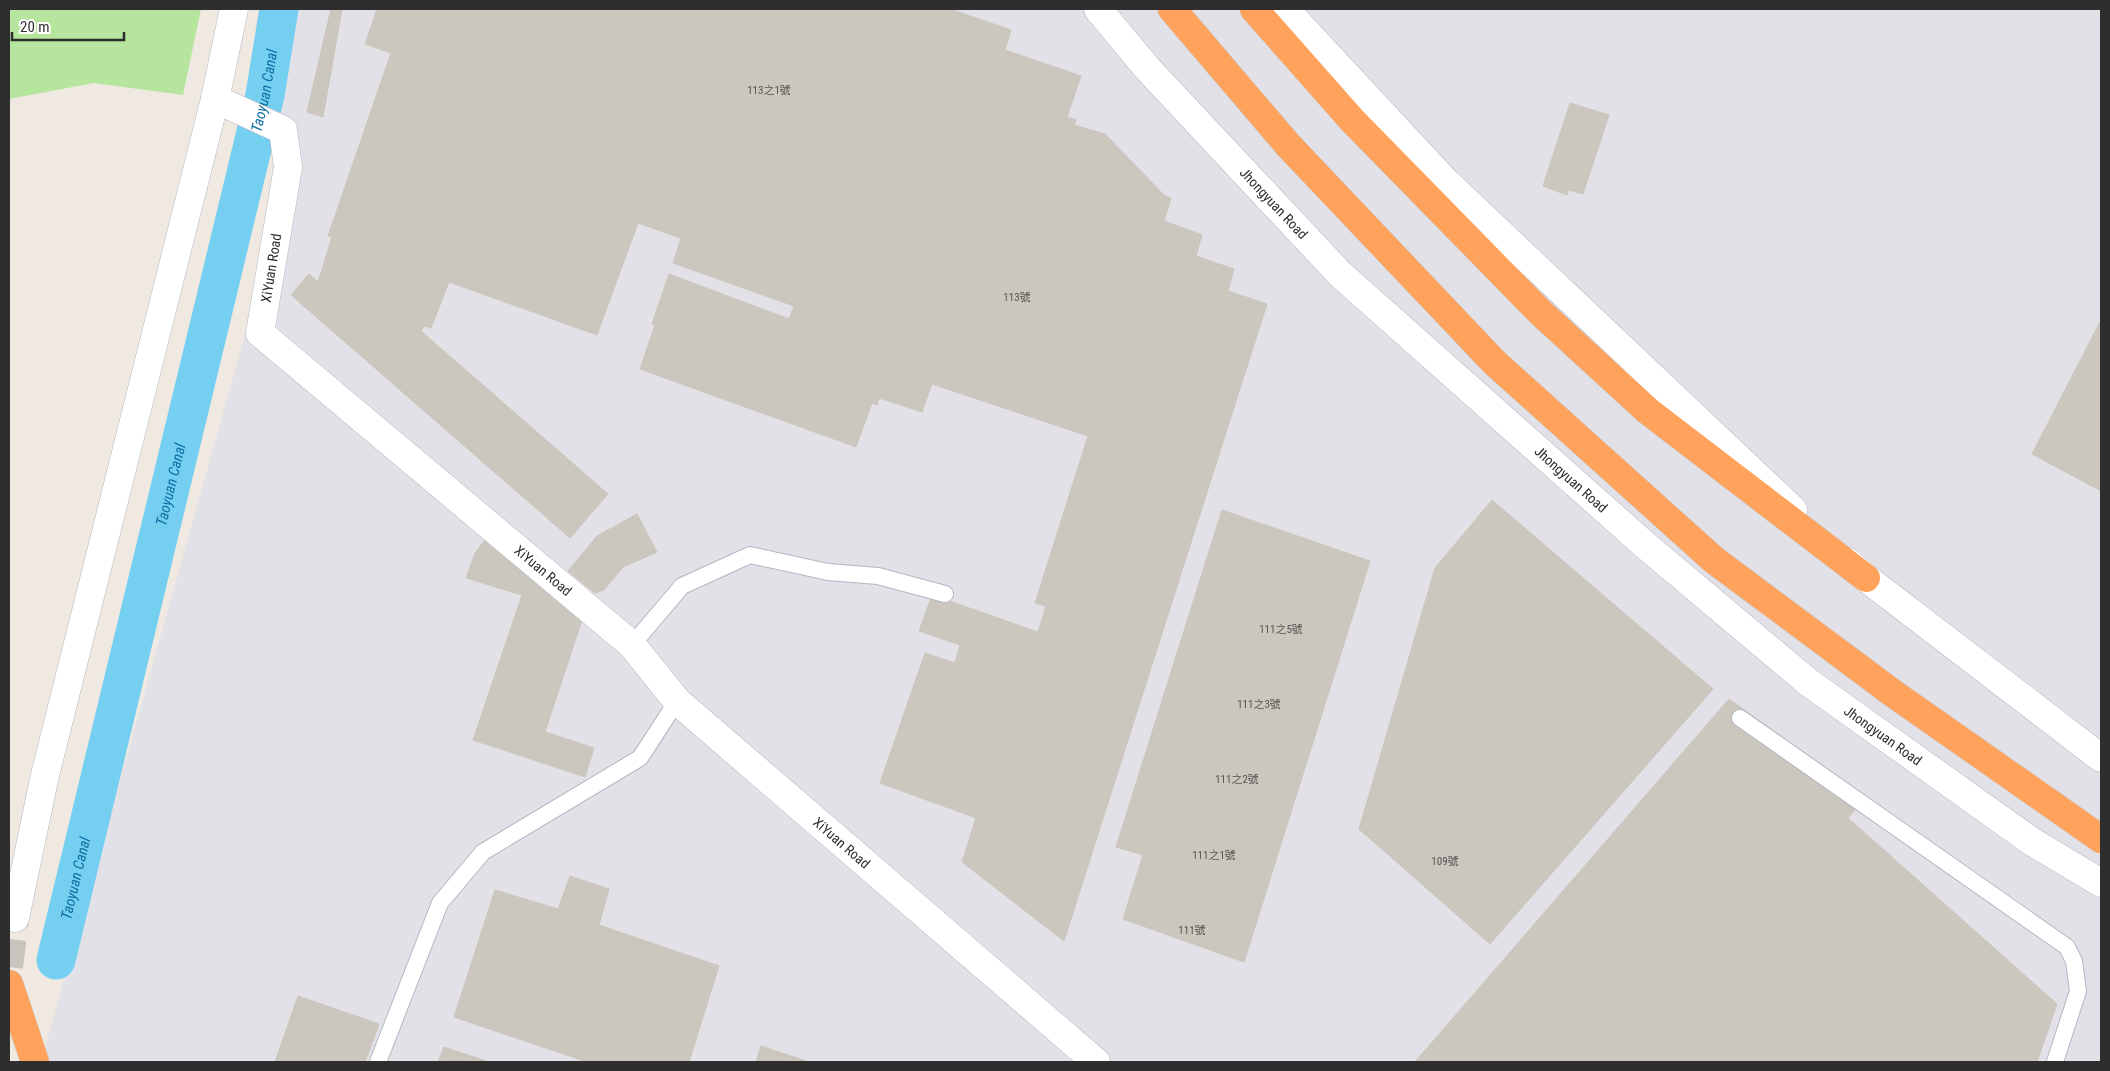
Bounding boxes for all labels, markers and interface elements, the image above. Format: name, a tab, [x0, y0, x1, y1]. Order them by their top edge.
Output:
scale bar	[12, 10, 125, 42]
text: 20 m	[20, 18, 50, 36]
water label: Taoyuan Canal	[247, 47, 281, 134]
house number: 113之1號	[747, 84, 791, 97]
street label: Jhongyuan Road	[1236, 164, 1311, 242]
street label: XiYuan Road	[258, 232, 284, 304]
house number: 113號	[1003, 291, 1031, 304]
water label: Taoyuan Canal	[152, 441, 190, 528]
street label: Jhongyuan Road	[1531, 443, 1611, 516]
street label: XiYuan Road	[511, 542, 575, 599]
house number: 111之5號	[1259, 623, 1303, 636]
house number: 111之3號	[1237, 698, 1281, 711]
street label: Jhongyuan Road	[1841, 702, 1925, 769]
house number: 111之2號	[1215, 773, 1259, 786]
street label: XiYuan Road	[810, 814, 873, 872]
water label: Taoyuan Canal	[57, 835, 95, 921]
house number: 111之1號	[1192, 849, 1236, 862]
house number: 109號	[1431, 855, 1459, 868]
house number: 111號	[1178, 924, 1206, 937]

